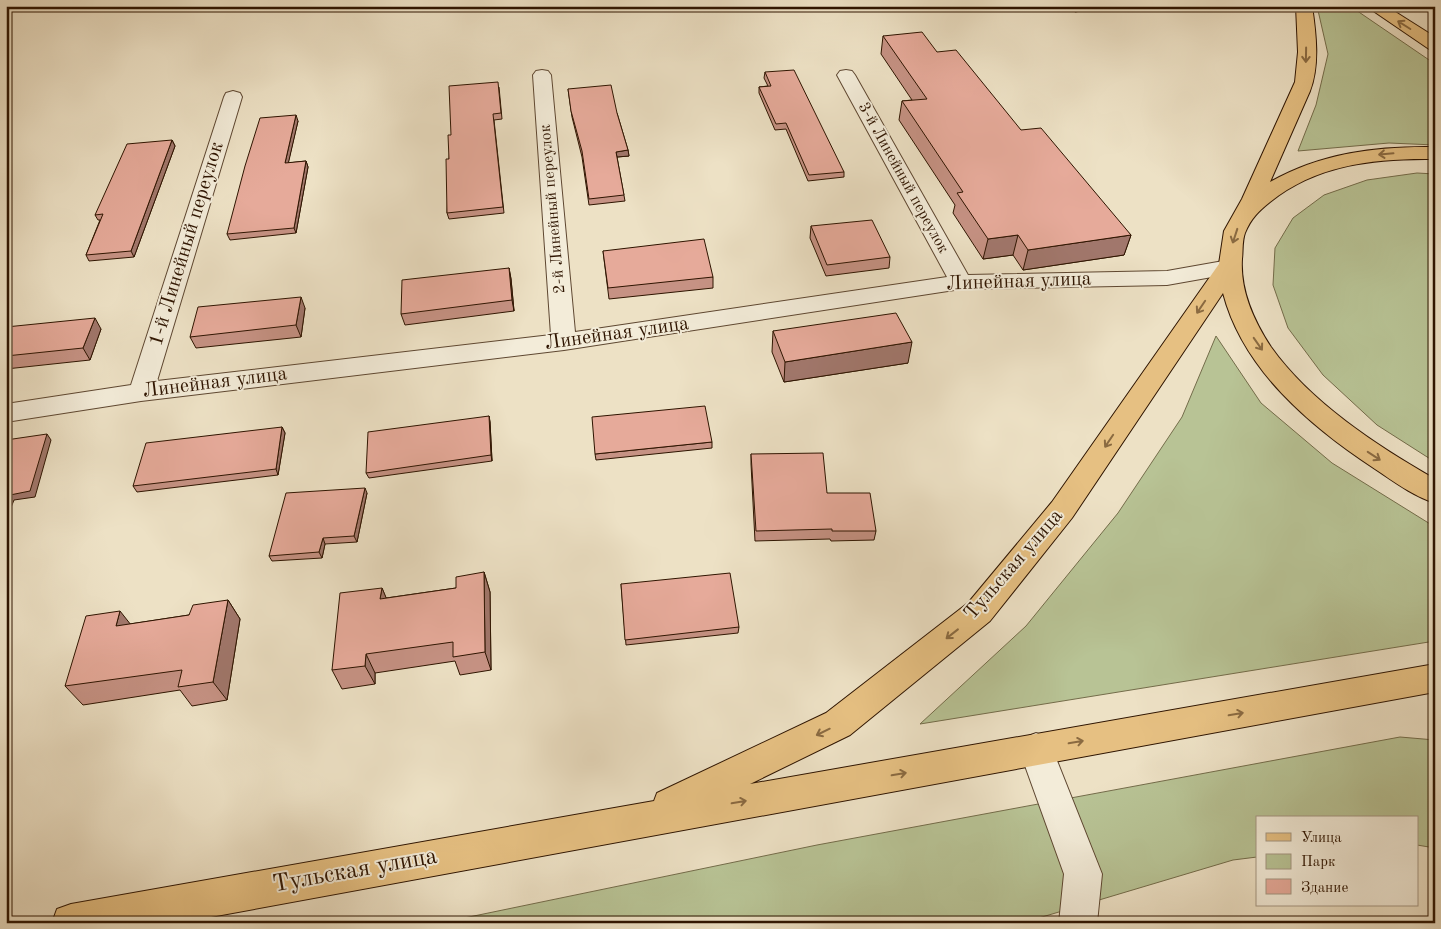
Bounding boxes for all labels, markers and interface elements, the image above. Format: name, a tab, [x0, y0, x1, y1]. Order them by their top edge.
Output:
one-way arrow	[1398, 20, 1412, 30]
one-way arrow	[1301, 46, 1311, 63]
street label: 3-й Линейный переулок	[855, 100, 951, 256]
street label: 2-й Линейный переулок	[538, 124, 568, 294]
street label: 1-й Линейный переулок	[146, 140, 228, 348]
one-way arrow	[1378, 150, 1394, 159]
one-way arrow	[1230, 228, 1239, 243]
street label: Линейная улица	[946, 269, 1092, 295]
one-way arrow	[1196, 300, 1206, 314]
street label: Линейная улица	[544, 314, 690, 354]
one-way arrow	[1253, 337, 1263, 351]
street label: Линейная улица	[142, 364, 288, 402]
one-way arrow	[1104, 434, 1114, 448]
one-way arrow	[1367, 451, 1381, 461]
street label: Тульская улица	[961, 506, 1067, 624]
one-way arrow	[946, 628, 959, 639]
one-way arrow	[1228, 708, 1244, 718]
one-way arrow	[816, 727, 831, 737]
one-way arrow	[1068, 737, 1084, 746]
one-way arrow	[891, 768, 907, 778]
one-way arrow	[731, 797, 747, 807]
legend	[1256, 816, 1418, 906]
text: Улица	[1301, 831, 1342, 846]
street label: Тульская улица	[271, 845, 439, 897]
text: Парк	[1301, 855, 1336, 870]
text: Здание	[1301, 881, 1348, 896]

